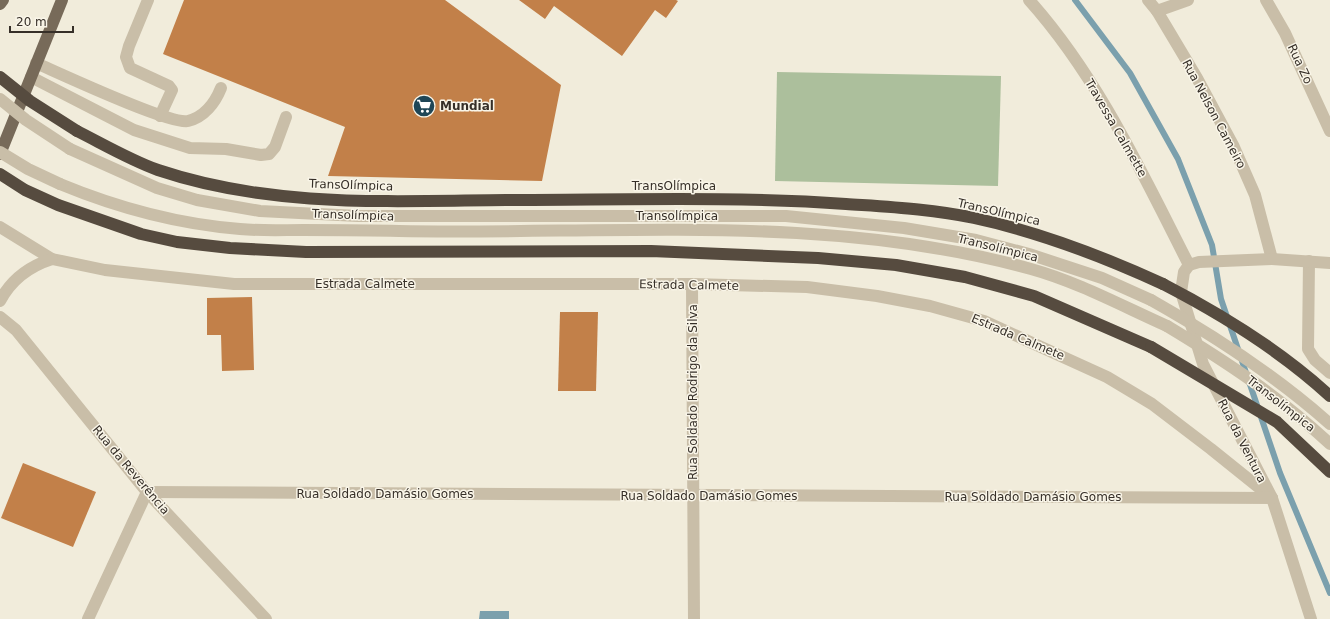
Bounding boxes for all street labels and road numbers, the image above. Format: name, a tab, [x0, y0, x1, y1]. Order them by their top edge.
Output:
street label: Rua Zo	[1285, 42, 1315, 86]
street label: Rua Nelson Cameiro	[1179, 57, 1249, 171]
street label: Travessa Calmette	[1082, 76, 1150, 180]
street label: TransOlímpica	[308, 176, 393, 193]
street label: TransOlímpica	[631, 179, 716, 193]
street label: TransOlímpica	[955, 195, 1042, 228]
street label: Transolímpica	[311, 207, 394, 223]
street label: Transolímpica	[635, 209, 718, 223]
street label: Transolímpica	[955, 231, 1040, 265]
street label: Estrada Calmete	[315, 277, 415, 291]
street label: Estrada Calmete	[639, 277, 739, 293]
street label: Rua Soldado Rodrigo da Silva	[686, 304, 700, 480]
street label: Estrada Calmete	[969, 311, 1067, 363]
street label: Transolímpica	[1243, 373, 1318, 435]
street label: Rua da Ventura	[1215, 397, 1269, 485]
street label: Rua da Reverência	[90, 423, 172, 517]
street label: Rua Soldado Damásio Gomes	[297, 487, 473, 501]
street label: Rua Soldado Damásio Gomes	[621, 489, 797, 503]
street label: Rua Soldado Damásio Gomes	[945, 490, 1121, 504]

